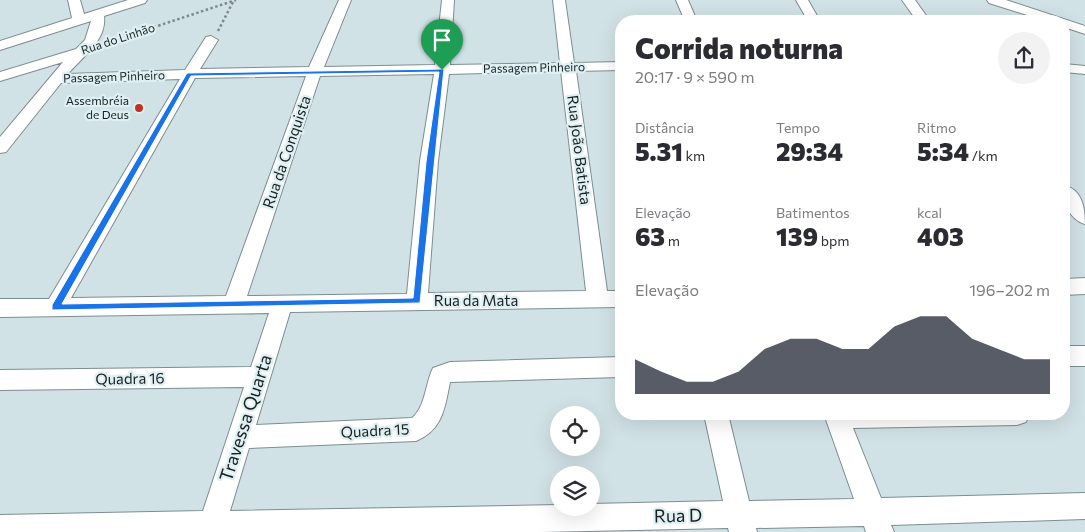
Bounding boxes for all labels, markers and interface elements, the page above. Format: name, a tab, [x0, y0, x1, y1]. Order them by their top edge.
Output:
pin	[421, 19, 463, 70]
street label: Rua do Linhão	[79, 20, 156, 57]
icon: arrive	[428, 26, 456, 54]
text: Corrida noturna	[635, 31, 843, 65]
button: share	[998, 32, 1050, 84]
street label: Passagem Pinheiro	[483, 59, 585, 75]
street label: Passagem Pinheiro	[63, 67, 165, 85]
text: 20:17 · 9 × 590 m	[635, 67, 755, 86]
place label: Assembréia de Deus	[66, 93, 129, 121]
street label: Rua da Conquista	[258, 93, 314, 210]
street label: Rua João Batista	[564, 94, 596, 206]
marker: Assembréia de Deus	[133, 102, 145, 114]
text: Distância	[635, 119, 694, 136]
text: Tempo	[776, 119, 820, 136]
text: Ritmo	[917, 119, 956, 136]
text: 5.31	[635, 136, 683, 166]
text: 29:34	[776, 136, 843, 166]
text: 5:34	[917, 136, 969, 166]
text: km	[683, 147, 705, 164]
text: /km	[969, 147, 998, 164]
text: Elevação	[635, 204, 691, 221]
text: Batimentos	[776, 204, 850, 221]
text: kcal	[917, 204, 942, 221]
text: 63	[635, 221, 665, 251]
text: 139	[776, 221, 818, 251]
text: 403	[917, 221, 964, 251]
text: m	[665, 232, 680, 249]
text: bpm	[818, 232, 849, 249]
text: Elevação	[635, 280, 699, 299]
text: 196–202 m	[969, 280, 1050, 299]
street label: Rua da Mata	[434, 291, 518, 309]
street label: Travessa Quarta	[214, 351, 276, 484]
street label: Quadra 16	[95, 368, 165, 388]
map controls	[550, 406, 600, 516]
button: locate	[550, 406, 600, 456]
street label: Quadra 15	[340, 419, 410, 441]
button: layers	[550, 466, 600, 516]
street label: Rua D	[654, 504, 702, 526]

